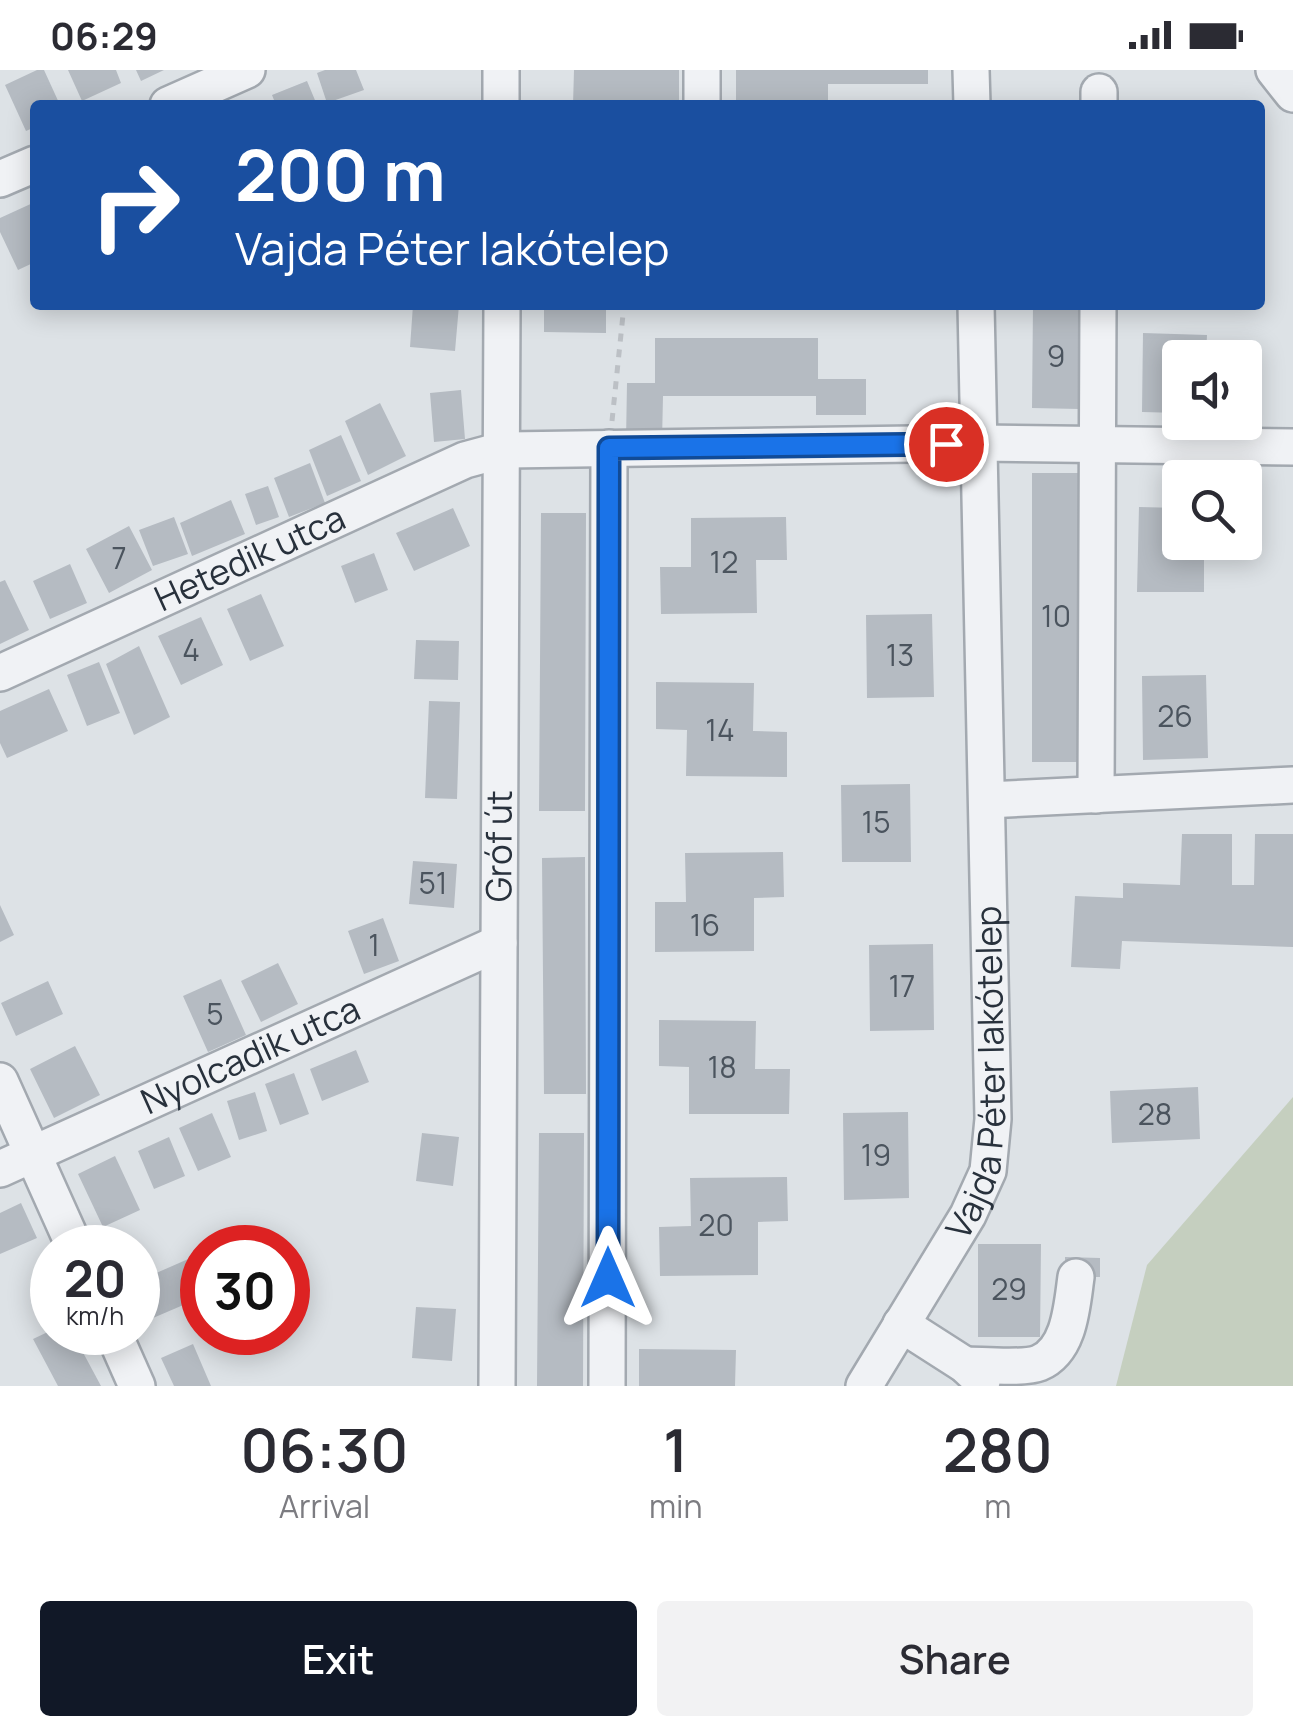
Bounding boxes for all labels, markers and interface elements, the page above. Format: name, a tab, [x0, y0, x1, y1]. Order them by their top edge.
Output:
text: 06:29	[50, 9, 158, 61]
text: 200 m	[235, 126, 446, 222]
icon: right	[70, 140, 200, 270]
text: Vajda Péter lakótelep	[235, 217, 669, 279]
house number: 9	[1047, 335, 1065, 376]
map controls	[1162, 340, 1262, 560]
button: sound	[1162, 340, 1262, 440]
pin	[904, 402, 989, 487]
icon: arrive	[919, 417, 974, 472]
button: search	[1162, 460, 1262, 560]
street label: Hetedik utca	[147, 493, 353, 622]
house number: 7	[111, 537, 127, 578]
house number: 12	[710, 541, 738, 582]
house number: 10	[1041, 595, 1071, 636]
house number: 4	[182, 629, 200, 670]
house number: 13	[886, 634, 914, 675]
house number: 26	[1157, 695, 1193, 736]
house number: 14	[705, 709, 735, 750]
street label: Gróf út	[474, 790, 523, 902]
house number: 15	[861, 801, 891, 842]
house number: 51	[418, 862, 448, 903]
house number: 16	[690, 904, 720, 945]
street label: Vajda Péter lakótelep	[934, 905, 1016, 1248]
house number: 1	[368, 924, 380, 965]
house number: 17	[889, 965, 915, 1006]
street label: Nyolcadik utca	[133, 984, 367, 1125]
house number: 5	[206, 993, 224, 1034]
house number: 18	[707, 1046, 737, 1087]
house number: 28	[1138, 1093, 1172, 1134]
house number: 19	[861, 1134, 891, 1175]
house number: 20	[698, 1204, 734, 1245]
speed limit sign: 30	[180, 1225, 310, 1355]
position arrow	[556, 1226, 660, 1330]
text: 20	[64, 1244, 126, 1312]
house number: 29	[991, 1268, 1027, 1309]
text: km/h	[66, 1298, 124, 1333]
text: 06:30	[240, 1408, 409, 1490]
text: 1	[663, 1408, 688, 1490]
text: 280	[943, 1408, 1053, 1490]
text: Arrival	[279, 1484, 370, 1528]
text: min	[649, 1484, 703, 1528]
text: m	[984, 1484, 1011, 1528]
button: Exit	[40, 1601, 637, 1716]
button: Share	[657, 1601, 1253, 1716]

